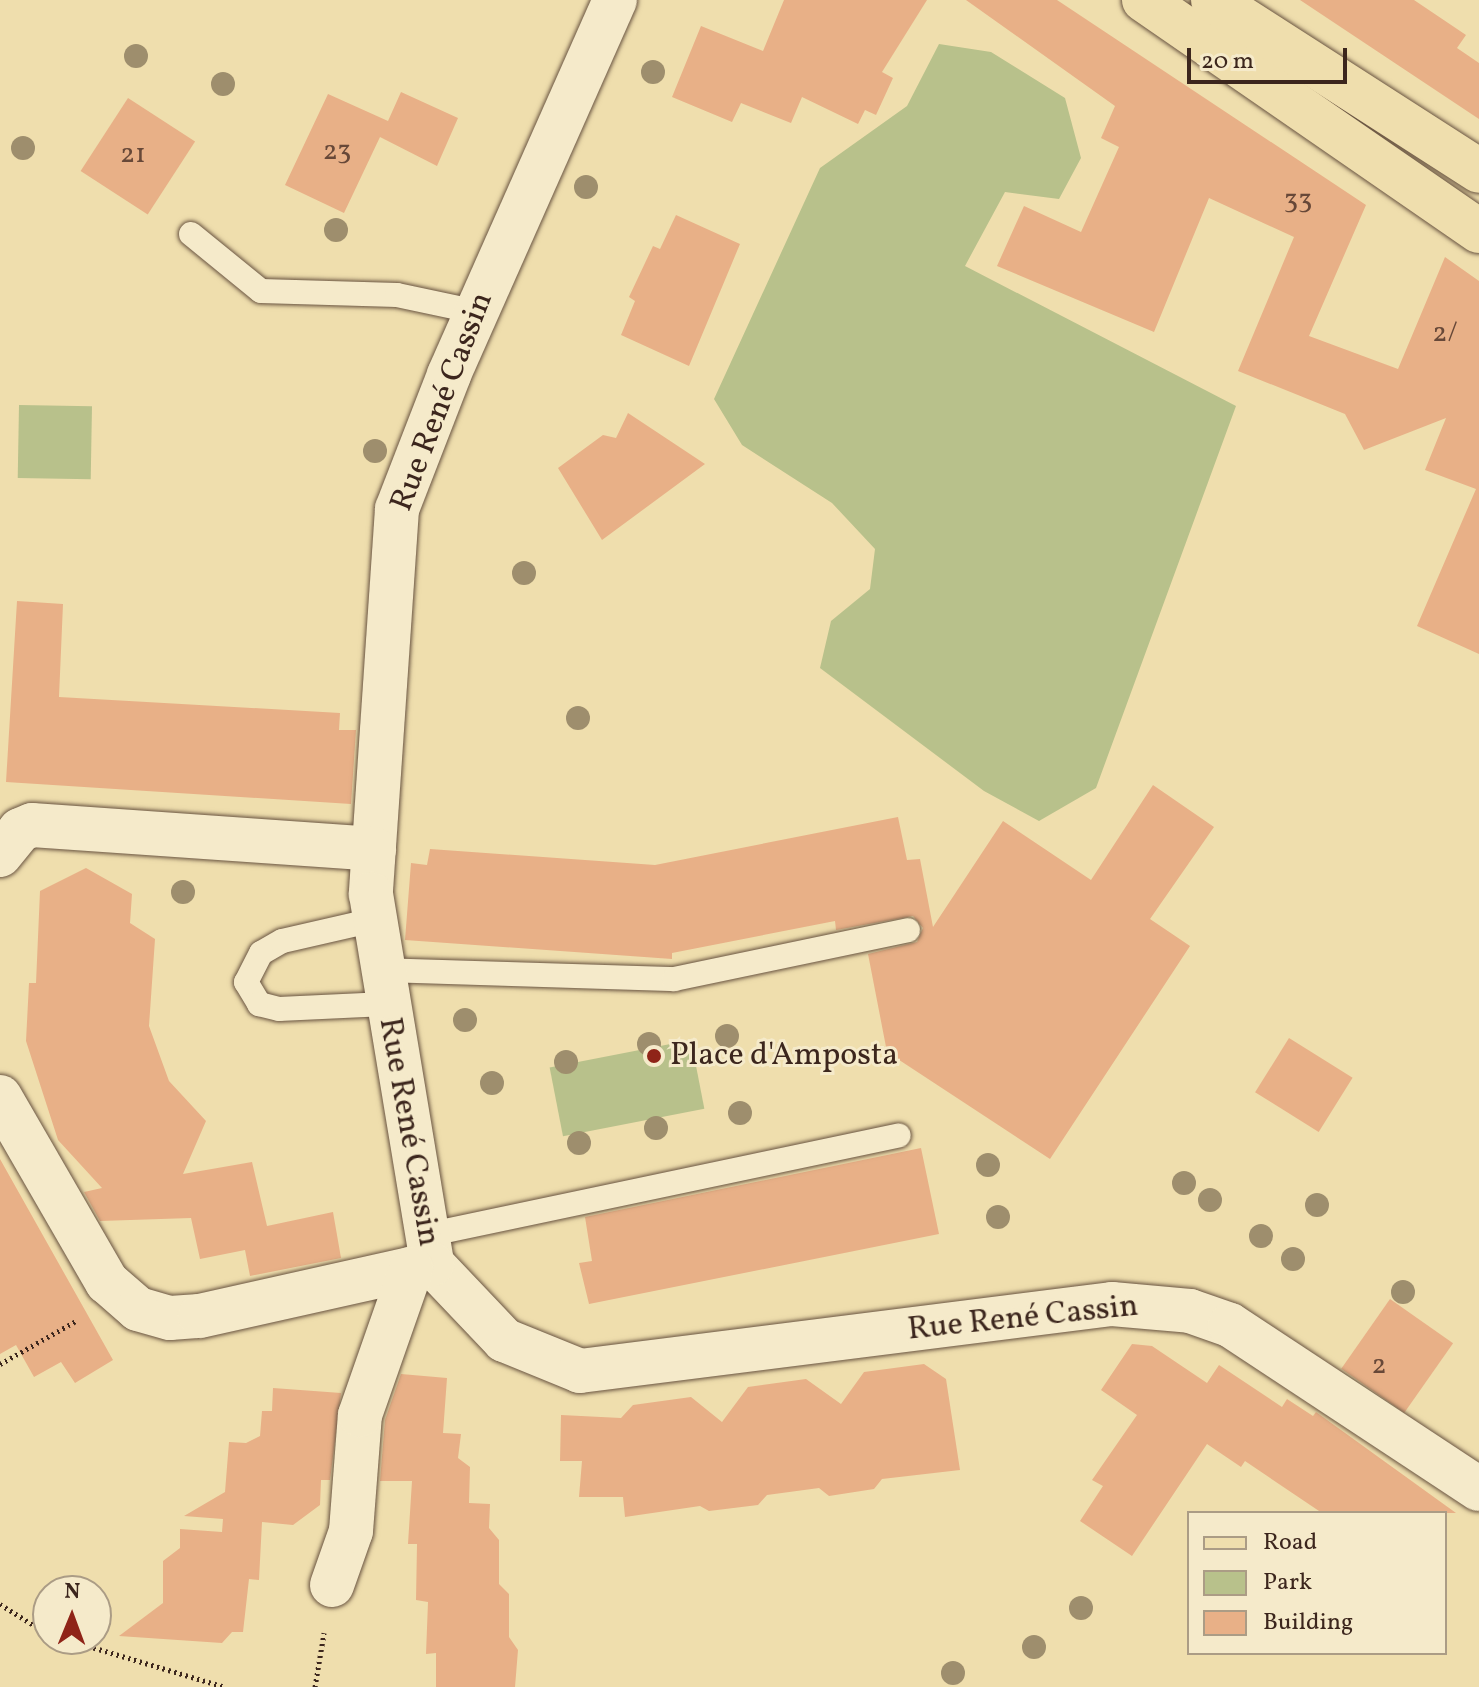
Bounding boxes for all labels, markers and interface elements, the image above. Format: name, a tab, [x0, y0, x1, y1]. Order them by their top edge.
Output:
scale bar	[1191, 32, 1351, 82]
text: 20 m	[1201, 45, 1254, 79]
house number: 23	[323, 135, 351, 169]
house number: 21	[120, 138, 146, 172]
house number: 33	[1284, 184, 1312, 218]
street label: Rue René Cassin	[384, 287, 502, 517]
house number: 2/	[1432, 317, 1458, 351]
street label: Rue René Cassin	[369, 1015, 447, 1249]
place label: Place d'Amposta	[670, 1037, 898, 1075]
marker: Place d'Amposta	[645, 1047, 663, 1065]
street label: Rue René Cassin	[906, 1288, 1140, 1350]
house number: 2	[1371, 1349, 1387, 1383]
legend	[1187, 1511, 1447, 1655]
text: Road	[1263, 1526, 1317, 1560]
text: Park	[1263, 1566, 1312, 1600]
north arrow	[32, 1575, 112, 1655]
text: N	[64, 1577, 81, 1608]
text: Building	[1263, 1606, 1353, 1640]

